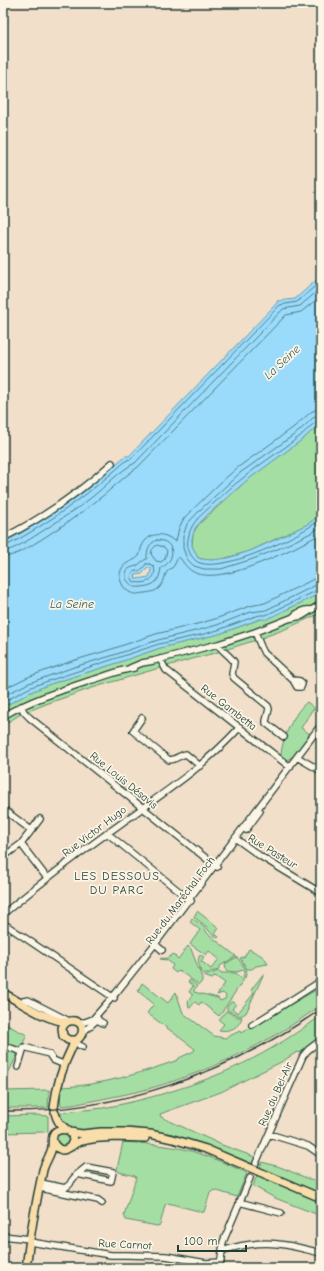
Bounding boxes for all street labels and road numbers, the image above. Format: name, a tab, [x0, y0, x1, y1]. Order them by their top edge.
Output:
street label: Rue Gambetta	[198, 682, 259, 733]
street label: Rue Louis Désavis	[87, 749, 160, 812]
street label: Rue Victor Hugo	[60, 803, 129, 860]
street label: Rue Pasteur	[246, 831, 300, 872]
street label: Rue du Maréchal Foch	[143, 854, 218, 947]
street label: Rue du Bel-Air	[255, 1060, 296, 1128]
street label: Rue Carnot	[98, 1237, 153, 1252]

